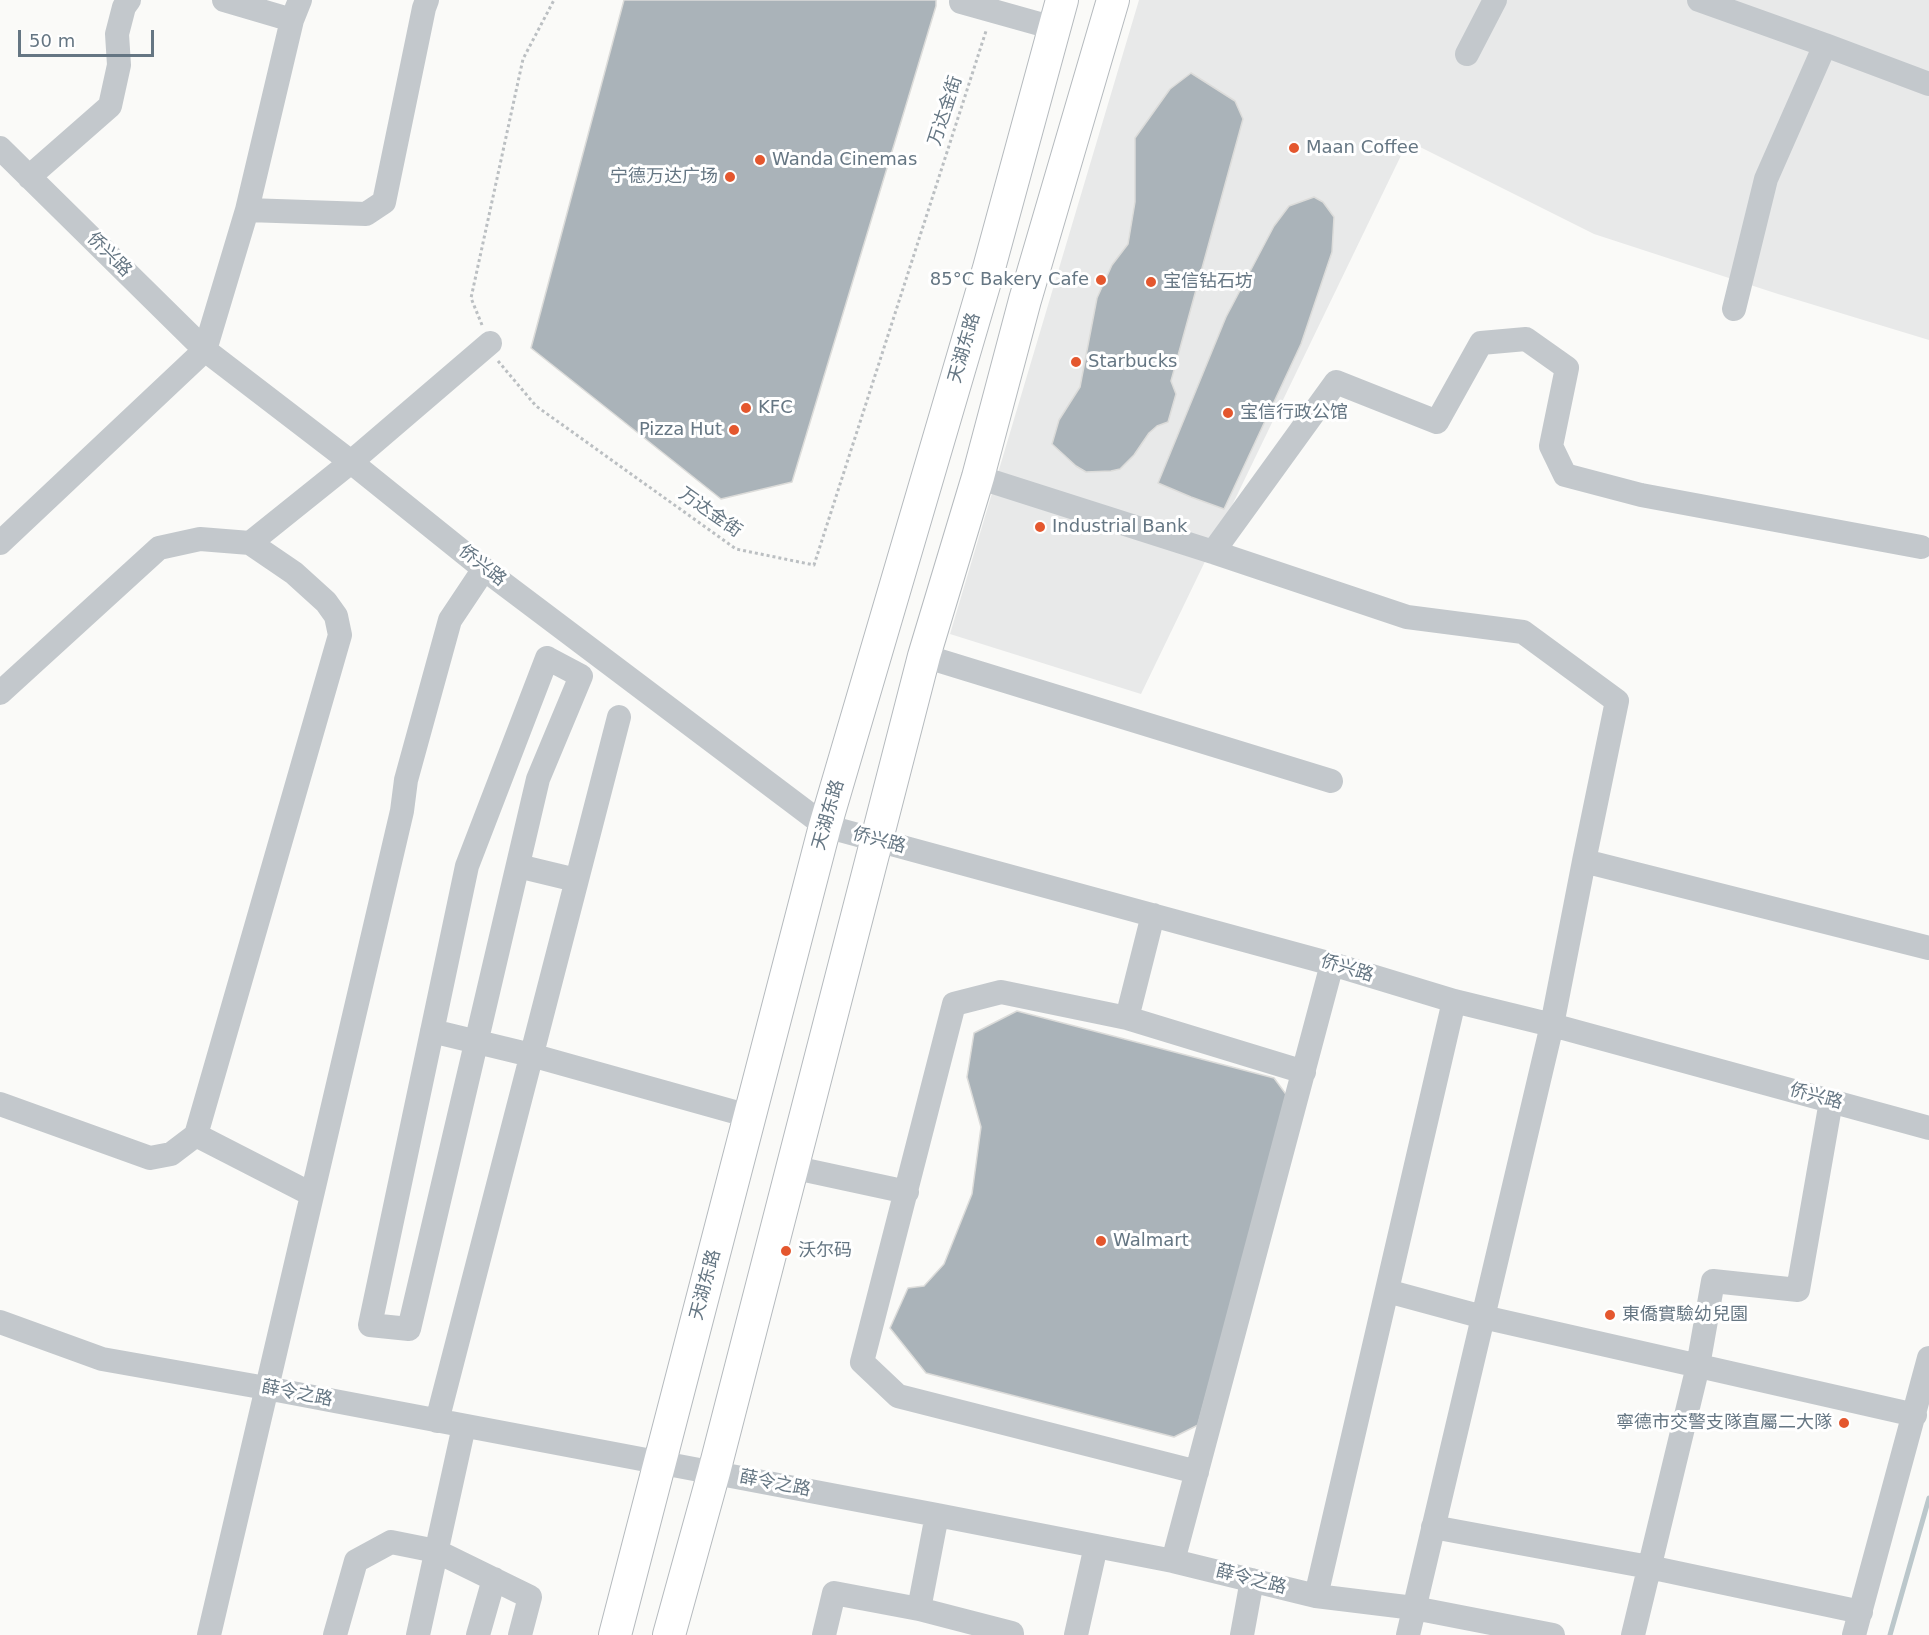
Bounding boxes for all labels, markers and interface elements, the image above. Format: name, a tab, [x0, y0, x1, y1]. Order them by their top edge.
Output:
scale bar	[21, 18, 158, 56]
text: 50 m	[29, 30, 75, 51]
street label: 万达金街	[925, 73, 967, 149]
place label: Maan Coffee	[1306, 137, 1419, 159]
marker: Maan Coffee	[1287, 141, 1301, 155]
place label: Wanda Cinemas	[772, 149, 917, 171]
marker: Wanda Cinemas	[753, 153, 767, 167]
place label: 宁德万达广场	[610, 166, 718, 188]
marker: 宁德万达广场	[723, 170, 737, 184]
street label: 侨兴路	[82, 228, 136, 282]
place label: 85°C Bakery Cafe	[930, 269, 1089, 291]
place label: 宝信钻石坊	[1163, 271, 1253, 293]
marker: 85°C Bakery Cafe	[1094, 273, 1108, 287]
marker: 宝信钻石坊	[1144, 275, 1158, 289]
street label: 天湖东路	[945, 310, 985, 386]
place label: Starbucks	[1088, 351, 1177, 373]
marker: Starbucks	[1069, 355, 1083, 369]
place label: KFC	[758, 397, 793, 419]
marker: KFC	[739, 401, 753, 415]
place label: 宝信行政公馆	[1240, 402, 1348, 424]
marker: 宝信行政公馆	[1221, 406, 1235, 420]
place label: Pizza Hut	[639, 419, 722, 441]
marker: Pizza Hut	[727, 423, 741, 437]
street label: 万达金街	[674, 484, 746, 542]
place label: Industrial Bank	[1052, 516, 1187, 538]
marker: Industrial Bank	[1033, 520, 1047, 534]
street label: 侨兴路	[454, 541, 510, 591]
street label: 天湖东路	[809, 777, 849, 853]
street label: 侨兴路	[850, 824, 908, 858]
street label: 侨兴路	[1318, 951, 1376, 987]
street label: 侨兴路	[1787, 1080, 1845, 1114]
place label: Walmart	[1113, 1230, 1189, 1252]
marker: Walmart	[1094, 1234, 1108, 1248]
place label: 沃尔码	[798, 1240, 852, 1262]
marker: 沃尔码	[779, 1244, 793, 1258]
street label: 天湖东路	[686, 1247, 726, 1323]
place label: 東僑實驗幼兒園	[1622, 1304, 1748, 1326]
marker: 東僑實驗幼兒園	[1603, 1308, 1617, 1322]
street label: 薛令之路	[260, 1377, 334, 1411]
place label: 寧德市交警支隊直屬二大隊	[1616, 1412, 1832, 1434]
marker: 寧德市交警支隊直屬二大隊	[1837, 1416, 1851, 1430]
street label: 薛令之路	[738, 1467, 812, 1501]
street label: 薛令之路	[1213, 1561, 1289, 1599]

